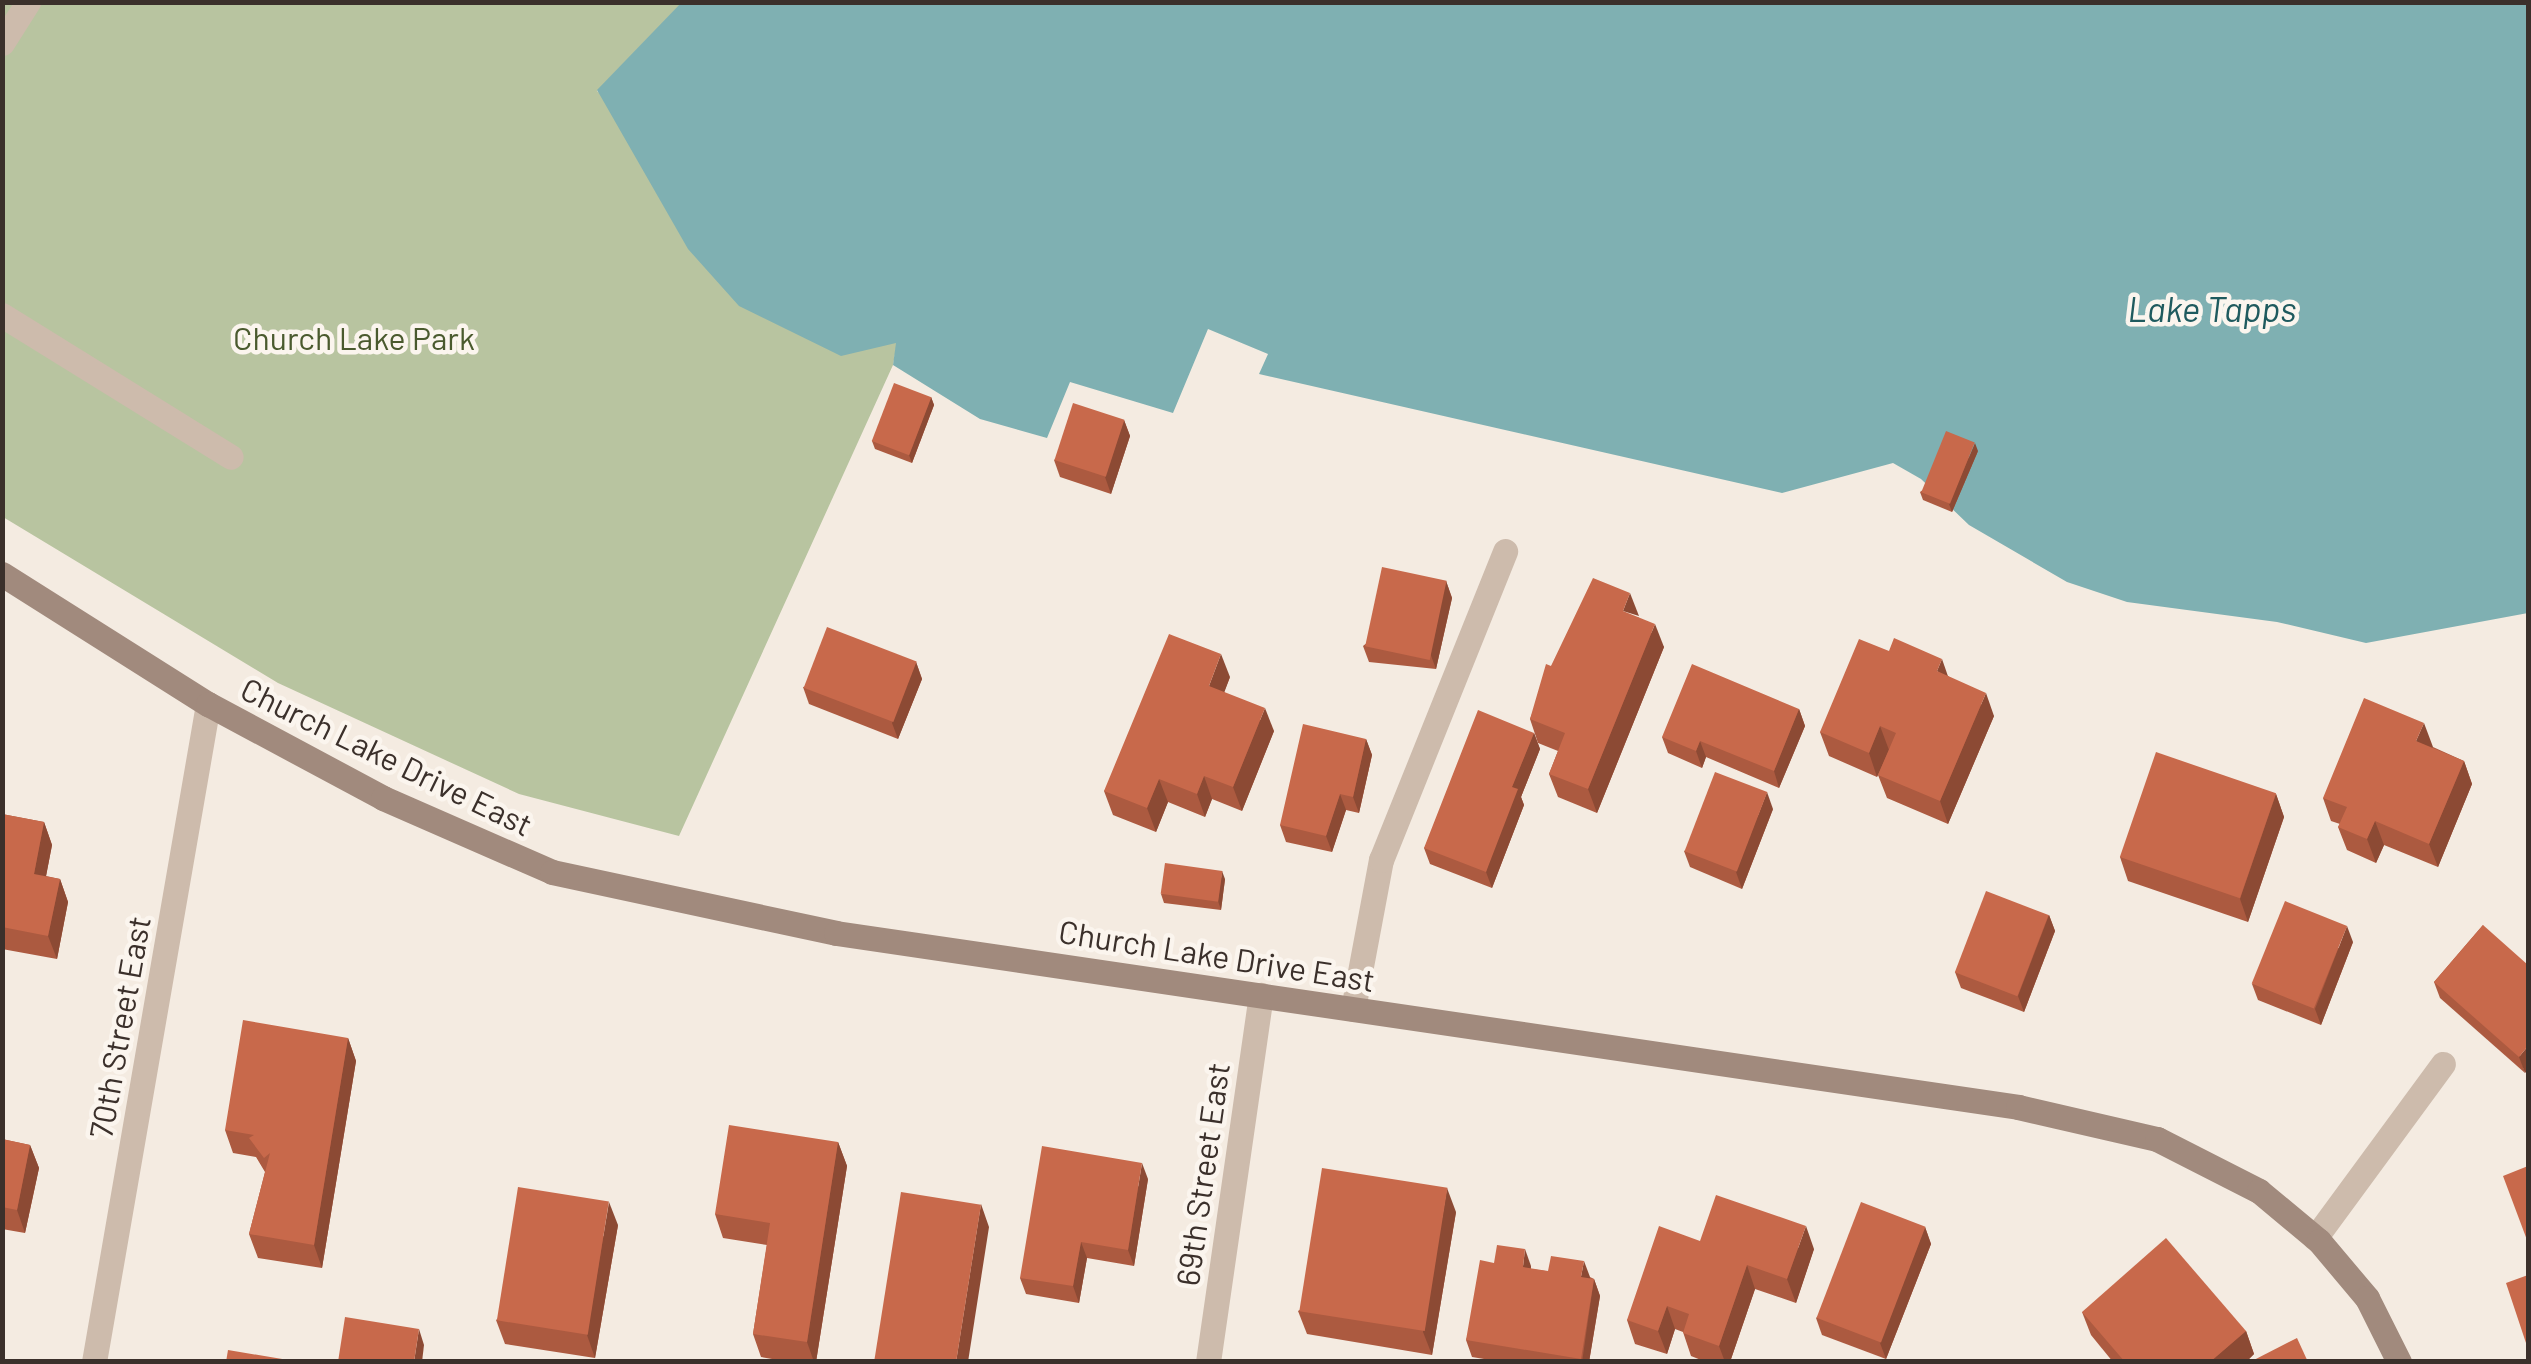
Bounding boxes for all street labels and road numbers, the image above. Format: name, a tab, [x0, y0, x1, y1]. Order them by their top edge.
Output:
street label: Church Lake Drive East	[235, 669, 539, 843]
street label: Church Lake Drive East	[1056, 911, 1378, 999]
street label: 70th Street East	[81, 913, 157, 1141]
street label: 69th Street East	[1167, 1060, 1237, 1288]

